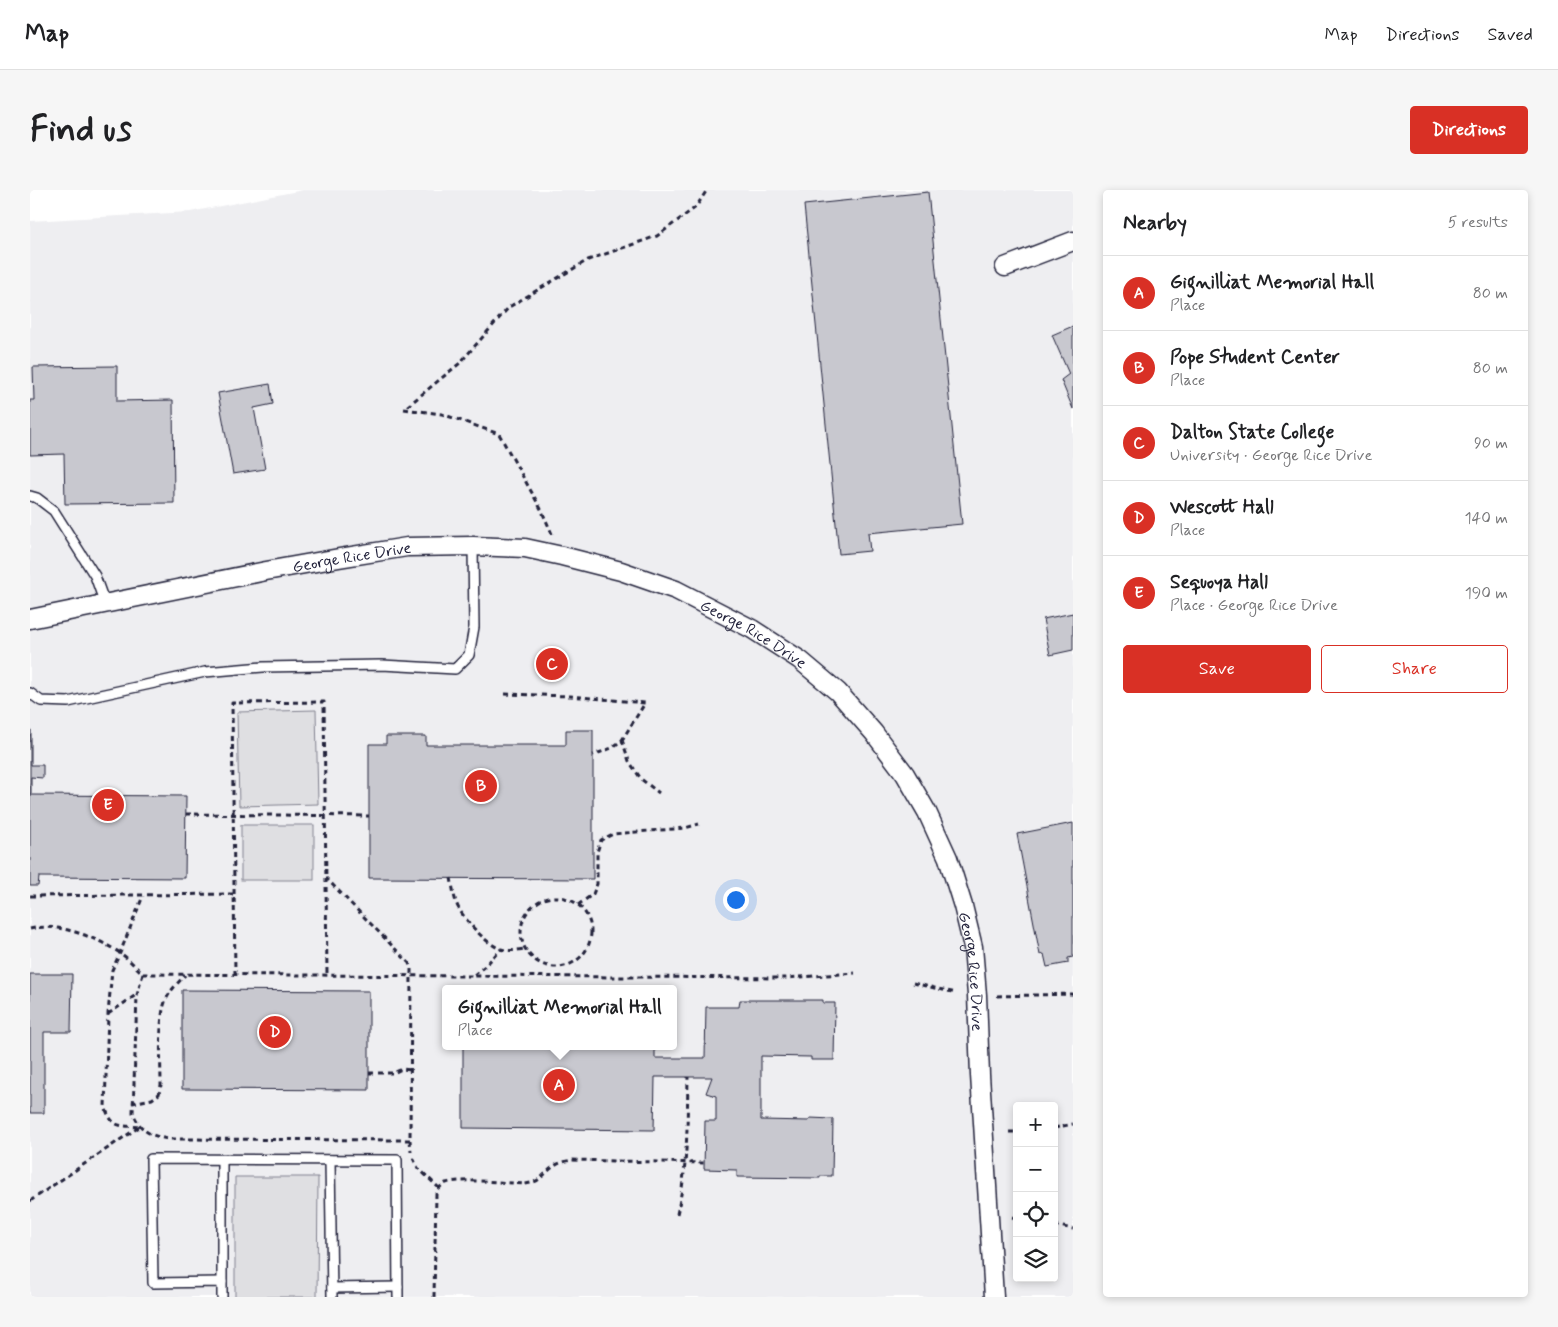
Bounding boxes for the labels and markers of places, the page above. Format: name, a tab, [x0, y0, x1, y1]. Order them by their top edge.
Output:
pin: C	[536, 645, 568, 683]
pin: B	[465, 767, 497, 805]
pin: E	[92, 786, 124, 824]
pin: D	[259, 1013, 291, 1051]
pin: A	[543, 1066, 575, 1104]

